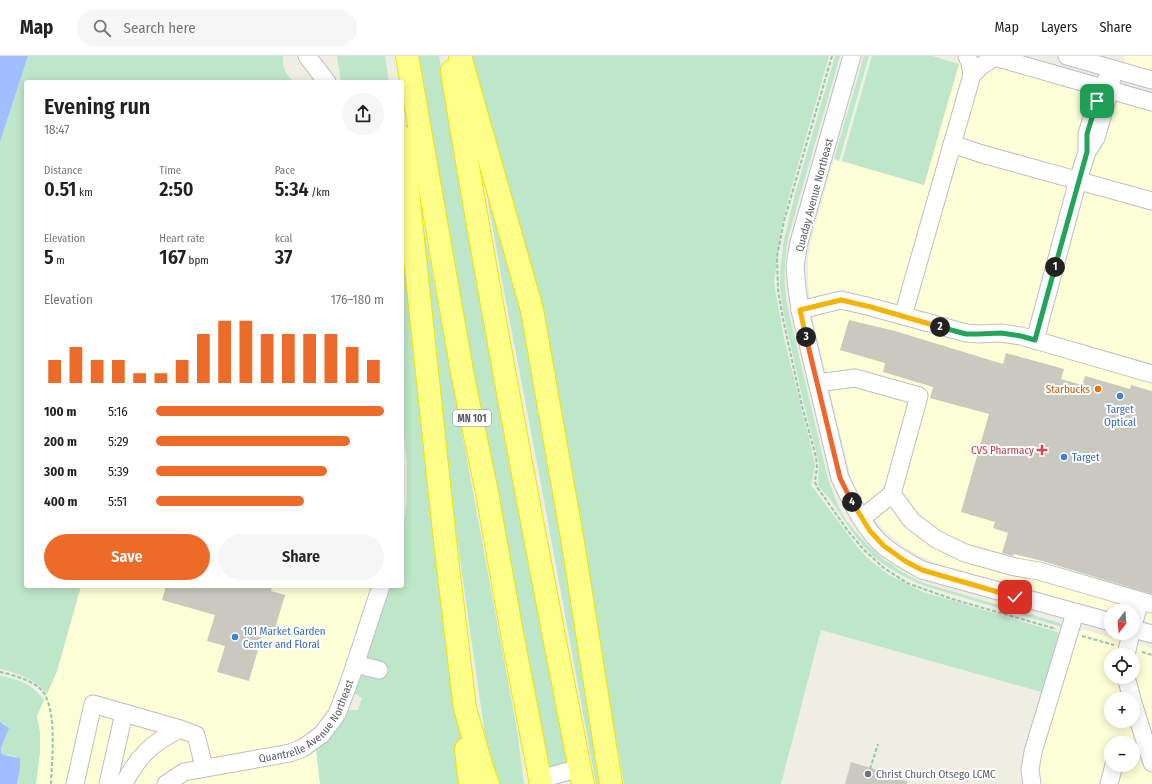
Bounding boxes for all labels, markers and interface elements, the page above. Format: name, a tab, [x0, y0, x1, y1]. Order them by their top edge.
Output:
search box	[77, 10, 357, 46]
text: Map	[20, 16, 53, 39]
icon: search	[91, 17, 113, 39]
text: Search here	[123, 19, 196, 37]
text: Map	[995, 19, 1019, 36]
text: Layers	[1041, 19, 1077, 36]
text: Share	[1099, 19, 1132, 36]
pin	[1080, 84, 1114, 118]
icon: arrive	[1086, 90, 1108, 112]
text: Evening run	[44, 93, 150, 120]
button: share	[342, 93, 384, 135]
text: 18:47	[44, 122, 70, 137]
street label: Quaday Avenue Northeast	[793, 137, 836, 253]
text: Distance	[44, 164, 83, 177]
text: Time	[159, 164, 181, 177]
text: Pace	[275, 164, 295, 177]
text: 0.51	[44, 177, 76, 201]
text: 2:50	[159, 177, 194, 201]
text: 5:34	[275, 177, 309, 201]
text: km	[76, 186, 93, 199]
text: /km	[309, 186, 330, 199]
text: Elevation	[44, 232, 85, 245]
text: Heart rate	[159, 232, 205, 245]
text: kcal	[275, 232, 292, 245]
text: 5	[44, 245, 54, 269]
text: 167	[159, 245, 186, 269]
text: 37	[275, 245, 292, 269]
text: m	[54, 254, 65, 267]
text: bpm	[186, 254, 209, 267]
pin: 1	[1045, 257, 1065, 277]
text: 1	[1053, 260, 1057, 273]
text: Elevation	[44, 292, 93, 307]
text: 176–180 m	[331, 292, 384, 307]
pin: 2	[930, 317, 950, 337]
text: 2	[937, 320, 943, 333]
pin: 3	[796, 327, 816, 347]
text: 3	[803, 330, 809, 343]
place label: Starbucks	[1046, 383, 1090, 396]
marker: Starbucks	[1093, 384, 1103, 394]
marker: Target Optical	[1115, 391, 1125, 401]
place label: Target Optical	[1104, 403, 1136, 429]
text: 100 m	[44, 404, 76, 419]
text: 5:16	[108, 404, 128, 419]
road number: MN 101	[453, 410, 491, 426]
text: 200 m	[44, 434, 77, 449]
text: 5:29	[108, 434, 129, 449]
place label: CVS Pharmacy	[971, 444, 1034, 457]
marker: CVS Pharmacy	[1037, 445, 1047, 455]
place label: Target	[1072, 451, 1100, 464]
marker: Target	[1059, 452, 1069, 462]
text: 300 m	[44, 464, 77, 479]
text: 5:39	[108, 464, 129, 479]
pin: 4	[842, 492, 862, 512]
text: 400 m	[44, 494, 78, 509]
text: 5:51	[108, 494, 127, 509]
text: 4	[849, 495, 855, 508]
button: Save	[44, 534, 210, 580]
button: Share	[218, 534, 384, 580]
pin	[998, 580, 1032, 614]
icon: check	[1004, 586, 1026, 608]
north arrow	[1104, 604, 1140, 640]
map controls	[1104, 604, 1140, 772]
place label: 101 Market Garden Center and Floral	[243, 625, 326, 651]
marker: 101 Market Garden Center and Floral	[230, 632, 240, 642]
button: locate	[1104, 648, 1140, 684]
street label: Quantrelle Avenue Northeast	[258, 677, 357, 765]
button: +	[1104, 692, 1140, 728]
button: −	[1104, 736, 1140, 772]
place label: Christ Church Otsego LCMC	[876, 768, 996, 781]
marker: Christ Church Otsego LCMC	[863, 769, 873, 779]

